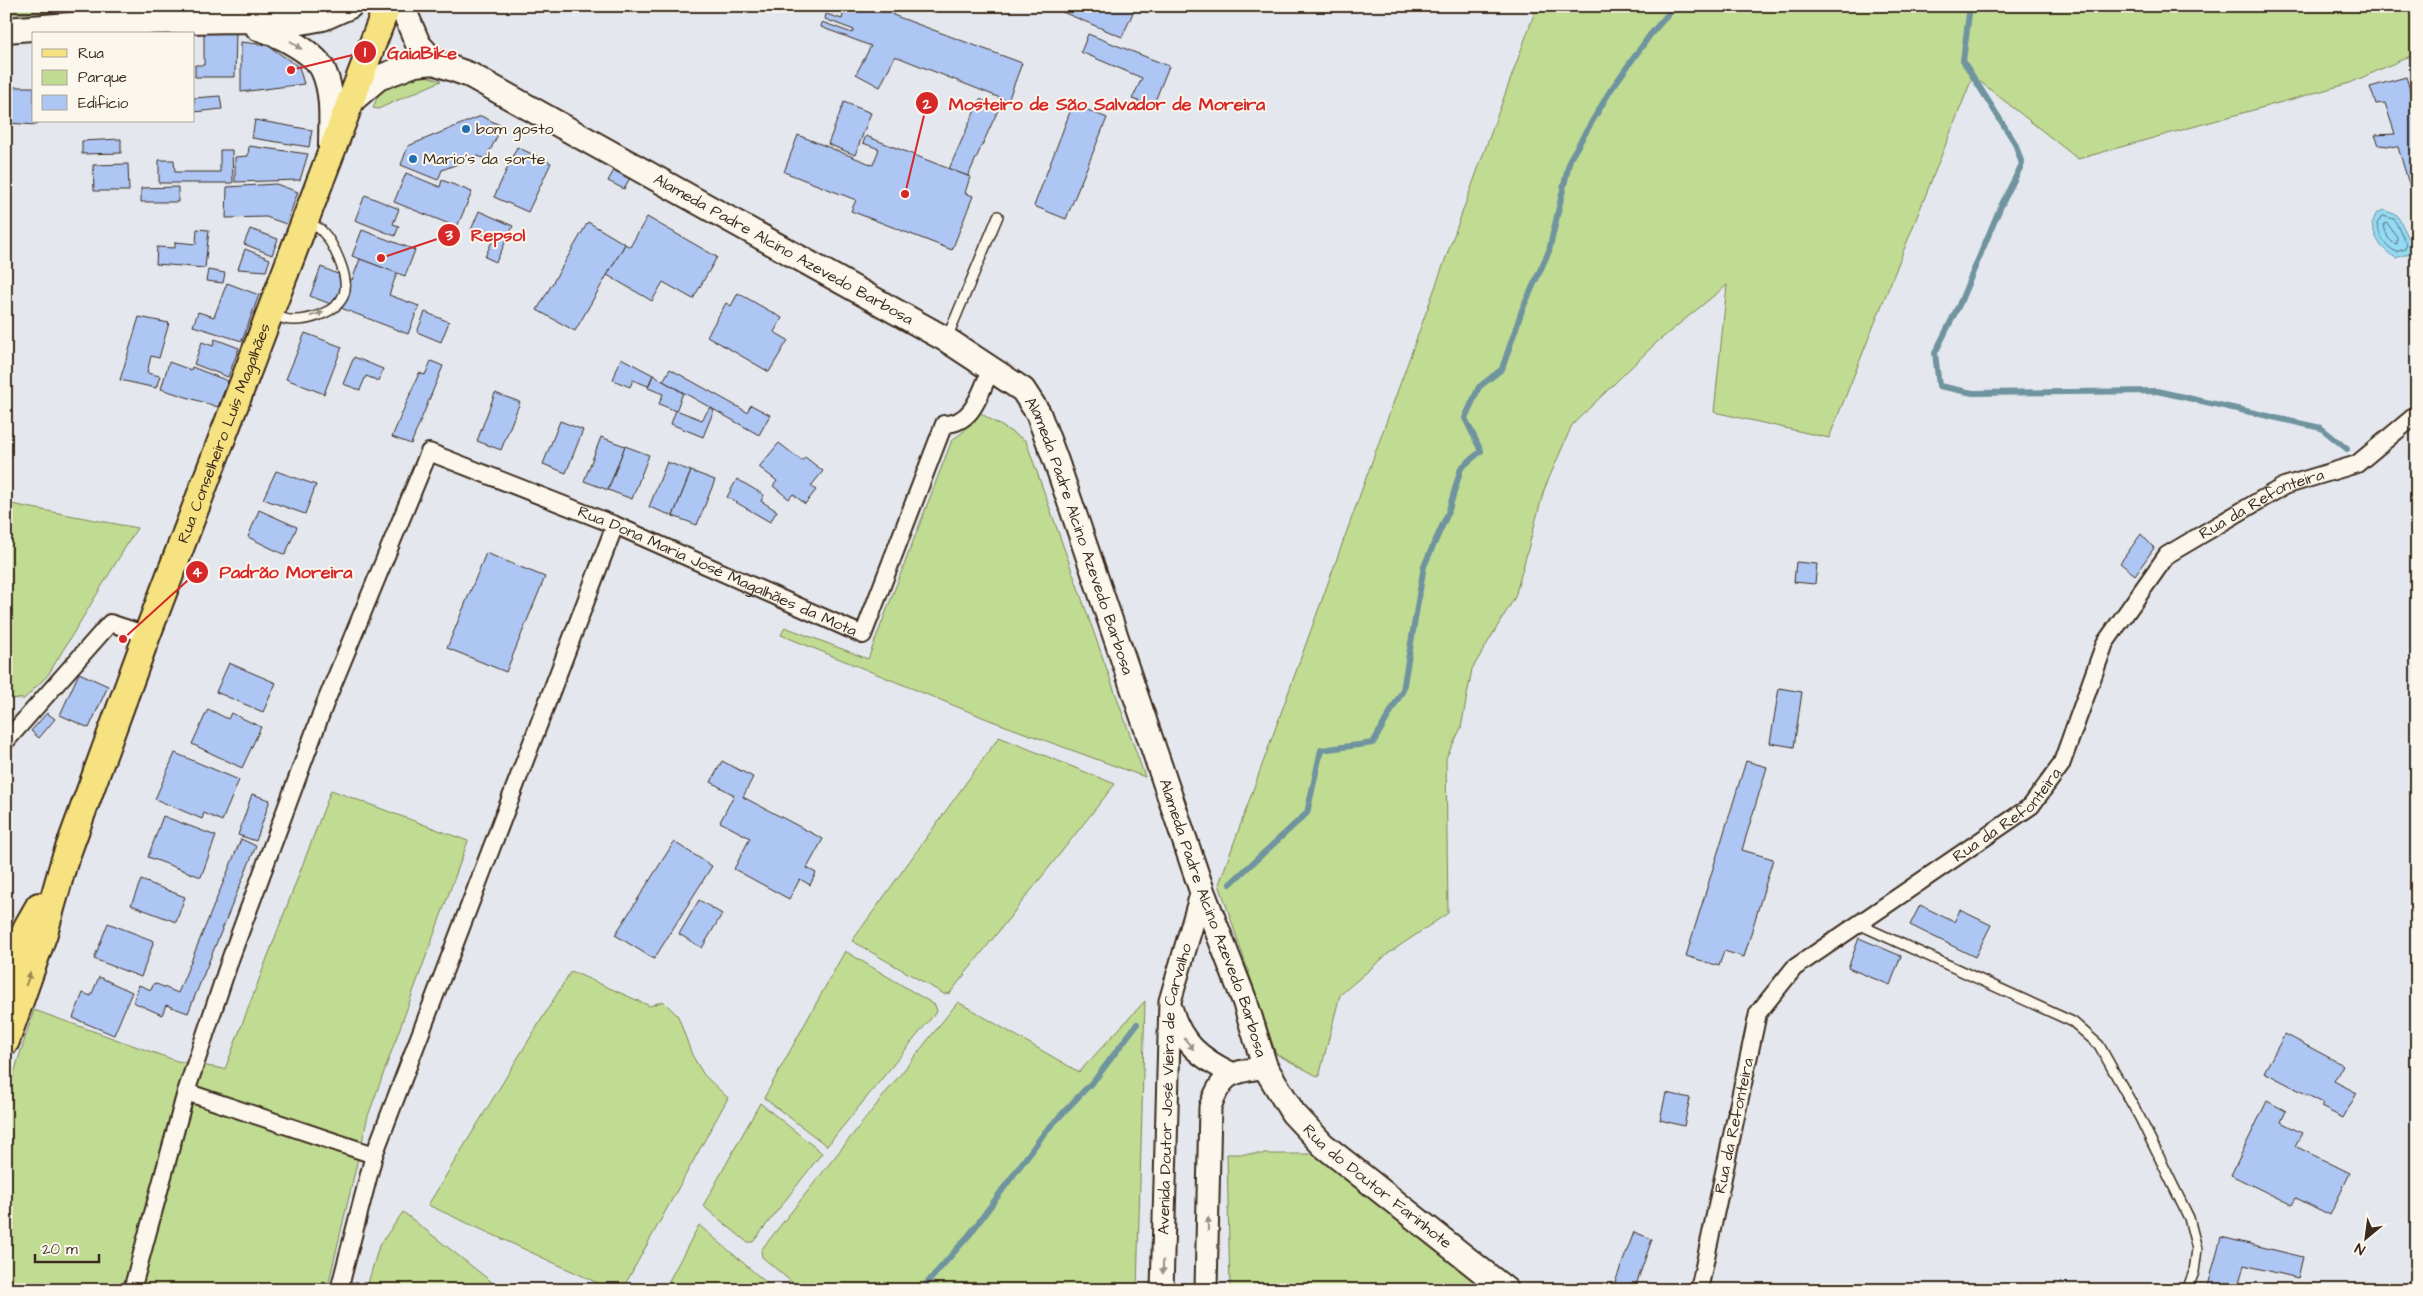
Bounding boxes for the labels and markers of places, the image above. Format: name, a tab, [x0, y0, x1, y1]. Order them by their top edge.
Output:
callout: GaiaBike	[353, 36, 467, 69]
callout: Mosteiro de São Salvador de Moreira	[914, 87, 1276, 120]
place label: bom gosto	[476, 118, 554, 141]
marker: bom gosto	[460, 123, 472, 135]
place label: Mario's da sorte	[423, 148, 546, 170]
marker: Mario's da sorte	[407, 153, 419, 165]
callout: Repsol	[436, 218, 536, 251]
callout: Padrão Moreira	[184, 555, 362, 588]

